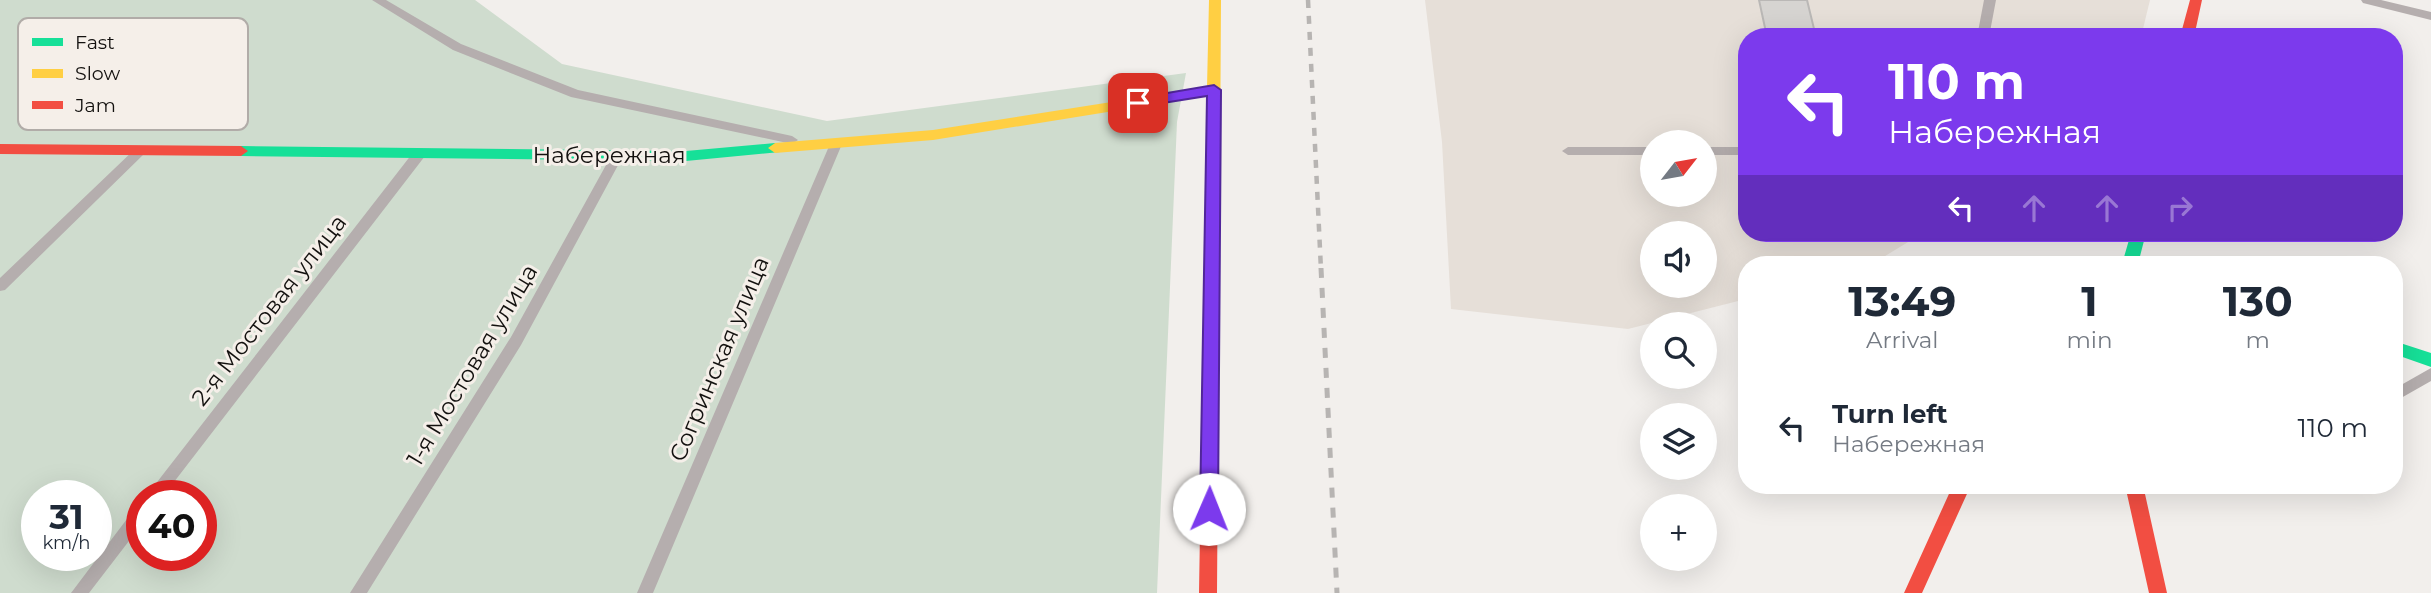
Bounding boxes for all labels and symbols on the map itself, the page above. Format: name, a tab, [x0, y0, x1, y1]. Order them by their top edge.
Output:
legend	[18, 18, 248, 130]
text: Fast	[75, 31, 115, 54]
text: Slow	[75, 62, 120, 85]
pin	[1108, 73, 1168, 133]
text: Jam	[74, 94, 116, 117]
north arrow	[1640, 130, 1717, 206]
street label: Набережная	[532, 141, 686, 169]
street label: 2-я Мостовая улица	[186, 209, 352, 411]
street label: Согринская улица	[663, 252, 775, 466]
street label: 1-я Мостовая улица	[401, 259, 543, 471]
position arrow	[1172, 472, 1246, 546]
speed limit sign: 40	[126, 480, 217, 571]

